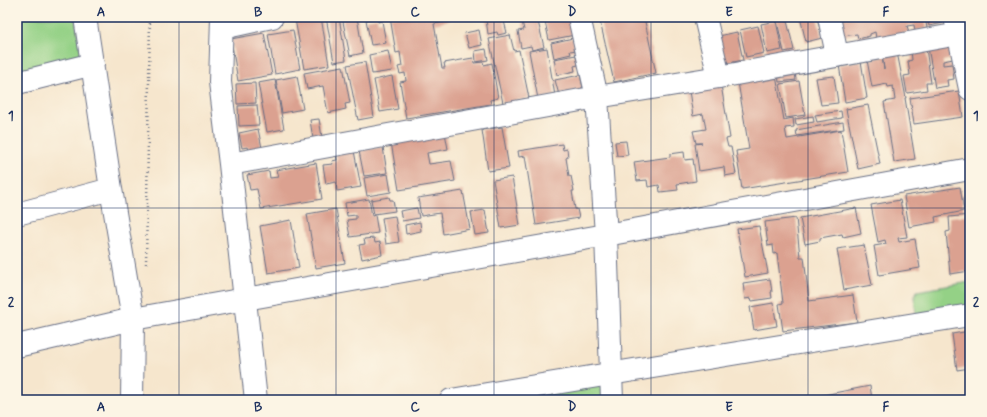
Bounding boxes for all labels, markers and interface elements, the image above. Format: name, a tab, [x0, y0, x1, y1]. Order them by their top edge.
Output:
text: A	[97, 4, 105, 21]
text: B	[254, 4, 263, 21]
text: C	[410, 4, 420, 21]
text: D	[568, 4, 577, 21]
text: E	[725, 4, 733, 21]
text: F	[883, 4, 890, 21]
text: 1	[8, 108, 14, 125]
text: 1	[973, 108, 979, 125]
text: 2	[8, 294, 15, 311]
text: 2	[973, 294, 980, 311]
text: A	[97, 399, 105, 416]
text: B	[254, 399, 263, 416]
text: C	[410, 399, 420, 416]
text: D	[568, 399, 577, 416]
text: E	[725, 399, 733, 416]
text: F	[883, 399, 890, 416]

